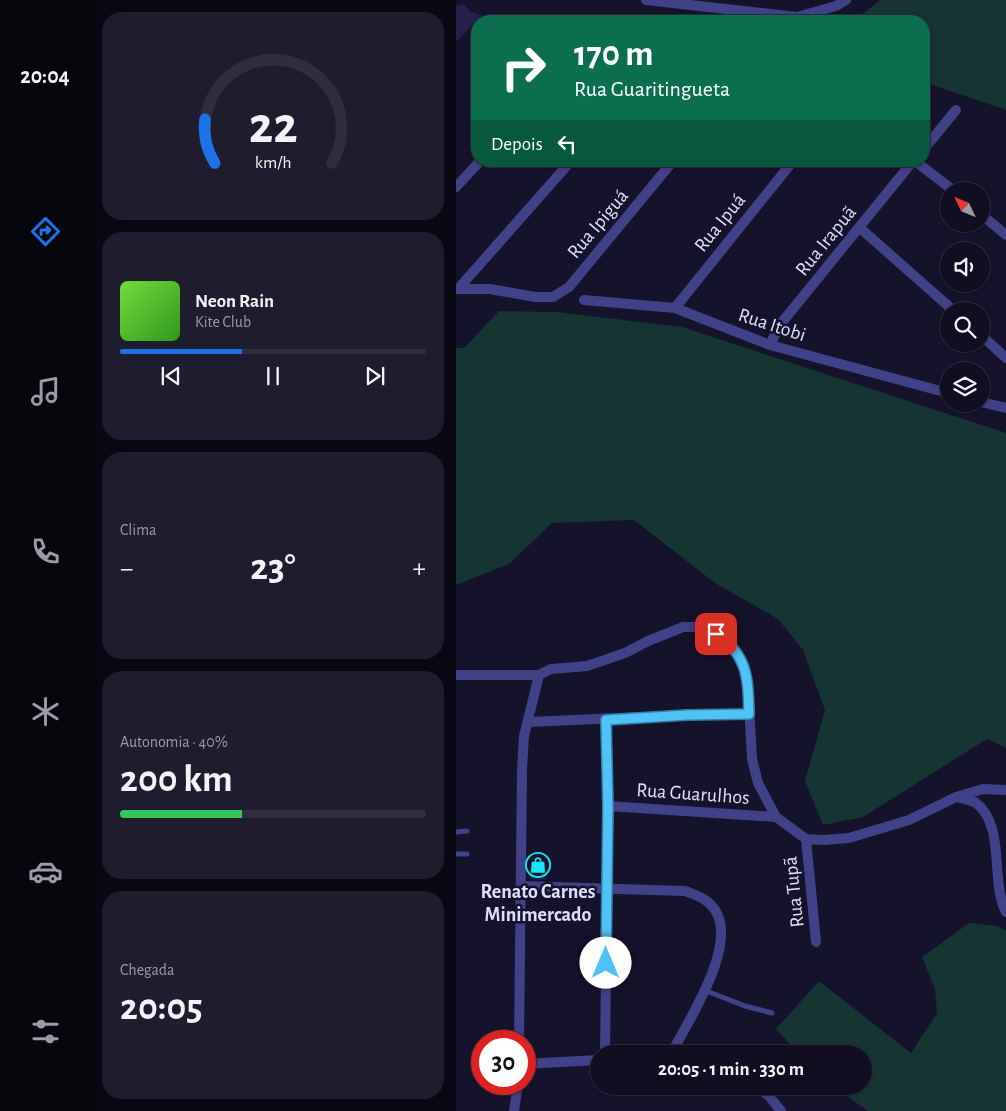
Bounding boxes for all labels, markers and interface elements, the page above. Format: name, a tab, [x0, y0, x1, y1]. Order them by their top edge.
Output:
icon: right	[491, 35, 556, 100]
text: 170 m	[574, 37, 654, 72]
text: 20:04	[20, 65, 70, 87]
text: Rua Guaritingueta	[574, 78, 730, 100]
text: 22	[249, 100, 297, 152]
icon: left	[553, 130, 581, 158]
text: Depois	[491, 135, 543, 154]
text: km/h	[255, 154, 291, 172]
north arrow	[940, 182, 990, 232]
map controls	[940, 182, 990, 412]
street label: Rua Ipiguá	[564, 186, 632, 262]
street label: Rua Ipuá	[691, 190, 749, 256]
street label: Rua Irapuã	[792, 202, 860, 280]
icon: directions	[28, 214, 63, 249]
button: sound	[940, 242, 990, 292]
text: Neon Rain	[195, 292, 274, 311]
button: search	[940, 302, 990, 352]
street label: Rua Itobi	[736, 305, 808, 345]
text: Kite Club	[195, 314, 251, 330]
icon: previous	[157, 362, 185, 390]
icon: pause	[259, 362, 287, 390]
icon: next	[361, 362, 389, 390]
button: layers	[940, 362, 990, 412]
icon: music	[28, 374, 63, 409]
text: Clima	[120, 522, 156, 538]
icon: phone	[28, 534, 63, 569]
text: 23°	[250, 549, 296, 587]
text: −	[120, 555, 133, 583]
text: +	[413, 555, 426, 583]
pin	[695, 613, 737, 655]
icon: arrive	[702, 620, 730, 648]
icon: climate	[28, 694, 63, 729]
text: Autonomia · 40%	[120, 734, 228, 750]
text: 200 km	[120, 761, 233, 799]
street label: Rua Guarulhos	[636, 780, 750, 808]
shop icon: Renato Carnes Minimercado	[525, 852, 551, 878]
icon: car	[28, 854, 63, 889]
street label: Rua Tupã	[780, 855, 808, 929]
place label: Renato Carnes Minimercado	[481, 882, 596, 925]
position arrow	[579, 936, 631, 988]
text: Chegada	[120, 962, 175, 978]
text: 20:05	[120, 989, 203, 1027]
icon: filters	[28, 1014, 63, 1049]
speed limit sign: 30	[471, 1030, 536, 1095]
text: 20:05 · 1 min · 330 m	[658, 1060, 804, 1079]

